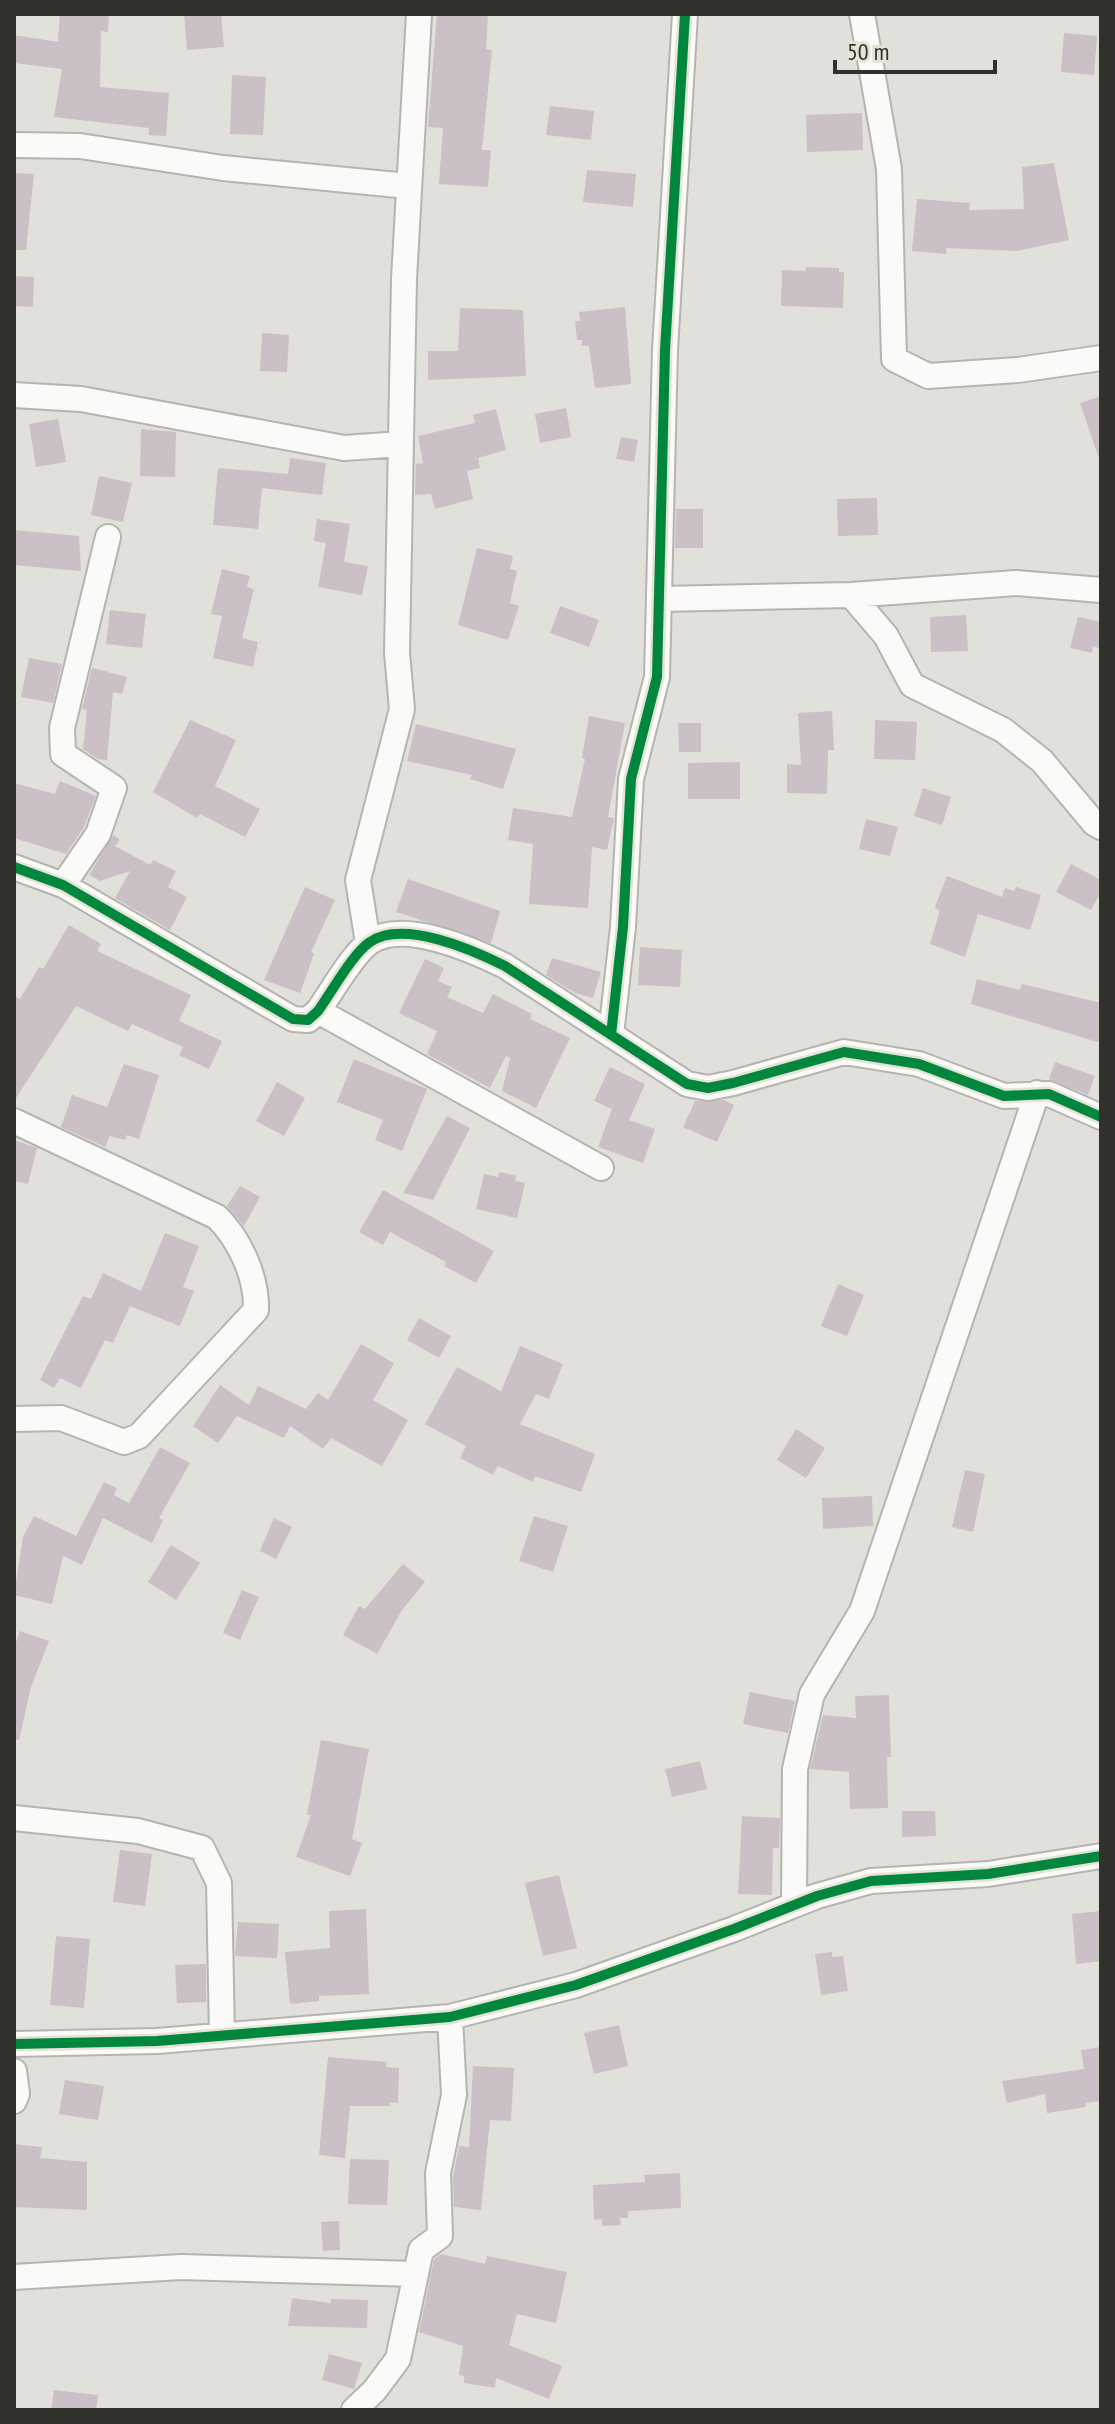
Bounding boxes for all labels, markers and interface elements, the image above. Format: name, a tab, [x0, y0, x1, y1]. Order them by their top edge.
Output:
scale bar	[835, 24, 995, 74]
text: 50 m	[847, 36, 889, 67]

